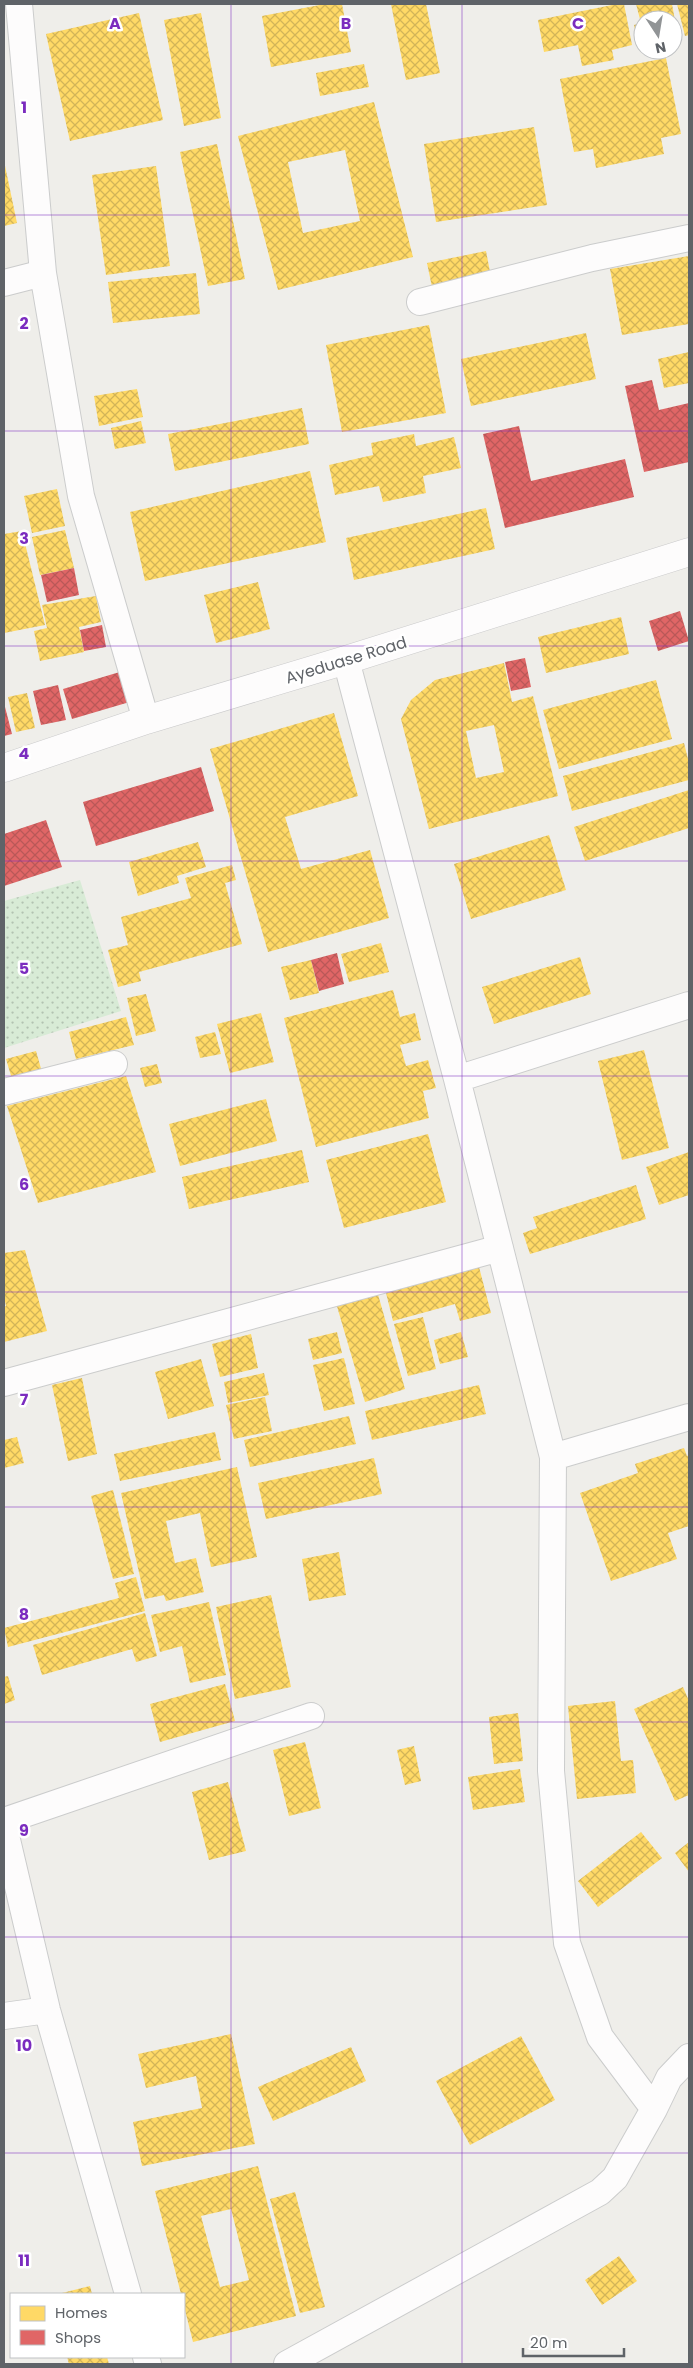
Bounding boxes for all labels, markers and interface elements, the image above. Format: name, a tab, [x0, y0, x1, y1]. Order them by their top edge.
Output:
north arrow	[633, 10, 683, 60]
text: A	[109, 12, 121, 35]
text: B	[341, 12, 351, 35]
text: C	[572, 12, 584, 35]
text: N	[653, 37, 668, 59]
text: 1	[21, 96, 27, 119]
text: 2	[19, 312, 29, 335]
text: 3	[19, 527, 29, 550]
street label: Ayeduase Road	[283, 631, 409, 689]
text: 4	[19, 742, 30, 765]
text: 5	[19, 957, 29, 980]
text: 6	[19, 1173, 29, 1196]
text: 7	[20, 1388, 29, 1411]
text: 8	[19, 1603, 29, 1626]
text: 9	[19, 1819, 29, 1842]
text: 10	[16, 2034, 32, 2057]
text: 11	[18, 2249, 30, 2272]
legend	[10, 2293, 185, 2358]
text: Homes	[55, 2302, 108, 2323]
scale bar	[523, 2326, 624, 2358]
text: Shops	[55, 2327, 101, 2348]
text: 20 m	[530, 2332, 568, 2353]

